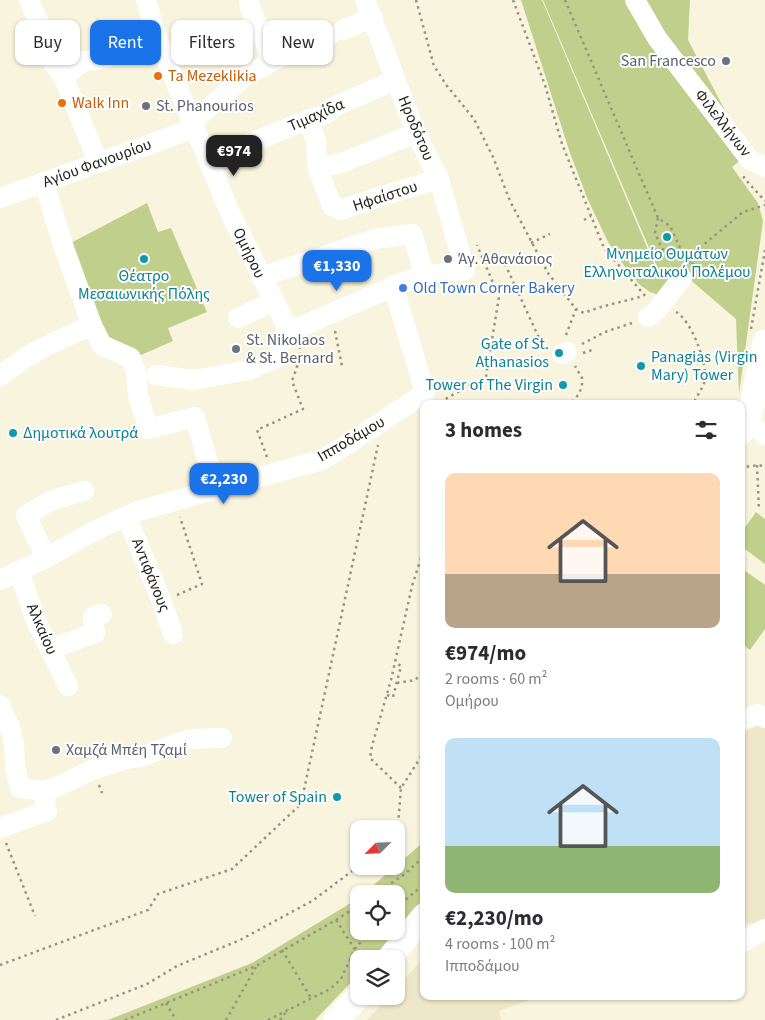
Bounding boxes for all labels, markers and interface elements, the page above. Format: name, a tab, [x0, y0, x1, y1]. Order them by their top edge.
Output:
chip: Buy	[15, 20, 80, 65]
chip: Rent	[90, 20, 161, 65]
chip: Filters	[171, 20, 253, 65]
chip: New	[263, 20, 333, 65]
place label: San Francesco	[621, 50, 716, 72]
marker: San Francesco	[720, 55, 732, 67]
place label: Ta Mezeklikia	[168, 65, 257, 87]
marker: Ta Mezeklikia	[152, 70, 164, 82]
street label: Φιλελλήνων	[690, 85, 757, 162]
place label: Walk Inn	[72, 92, 129, 114]
street label: Ηροδότου	[393, 92, 439, 164]
street label: Τιμαχίδα	[284, 93, 348, 137]
place label: St. Phanourios	[156, 95, 254, 117]
marker: Walk Inn	[56, 97, 68, 109]
marker: St. Phanourios	[140, 100, 152, 112]
street label: Αγίου Φανουρίου	[40, 133, 154, 193]
pin: €974	[204, 134, 264, 177]
text: €974	[217, 140, 251, 162]
street label: Ηφαίστου	[350, 175, 420, 217]
street label: Ομήρου	[227, 224, 271, 282]
marker: Μνημείο Θυμάτων Ελληνοιταλικού Πολέμου	[661, 231, 673, 243]
place label: Μνημείο Θυμάτων Ελληνοιταλικού Πολέμου	[583, 243, 751, 283]
place label: Άγ. Αθανάσιος	[458, 248, 552, 270]
pin: €1,330	[296, 250, 378, 292]
marker: Θέατρο Μεσαιωνικής Πόλης	[138, 253, 150, 265]
marker: Άγ. Αθανάσιος	[442, 253, 454, 265]
text: €1,330	[313, 255, 361, 277]
place label: Θέατρο Μεσαιωνικής Πόλης	[78, 265, 210, 305]
place label: Old Town Corner Bakery	[413, 277, 575, 299]
marker: Old Town Corner Bakery	[397, 282, 409, 294]
place label: St. Nikolaos & St. Bernard	[246, 329, 334, 369]
place label: Gate of St. Athanasios	[476, 333, 549, 373]
marker: St. Nikolaos & St. Bernard	[230, 343, 242, 355]
place label: Panagias (Virgin Mary) Tower	[651, 346, 757, 386]
marker: Gate of St. Athanasios	[553, 347, 565, 359]
marker: Panagias (Virgin Mary) Tower	[635, 360, 647, 372]
place label: Tower of The Virgin	[425, 374, 553, 396]
marker: Tower of The Virgin	[557, 379, 569, 391]
street label: Ιπποδάμου	[313, 411, 389, 467]
text: 3 homes	[445, 415, 522, 445]
icon: filters	[692, 416, 720, 444]
place label: Δημοτικά λουτρά	[23, 422, 138, 444]
marker: Δημοτικά λουτρά	[7, 427, 19, 439]
pin: €2,230	[183, 462, 265, 505]
text: €2,230	[200, 468, 248, 490]
icon: home	[538, 506, 628, 596]
street label: Αντιφάνους	[126, 535, 176, 615]
street label: Αλκαίου	[21, 600, 63, 658]
text: €974/mo	[445, 638, 526, 668]
text: 2 rooms · 60 m²	[445, 668, 547, 690]
text: Ομήρου	[445, 690, 499, 712]
place label: Χαμζά Μπέη Τζαμί	[66, 739, 187, 761]
marker: Χαμζά Μπέη Τζαμί	[50, 744, 62, 756]
icon: home	[538, 771, 628, 861]
place label: Tower of Spain	[228, 786, 327, 808]
marker: Tower of Spain	[331, 791, 343, 803]
north arrow	[350, 820, 405, 875]
map controls	[350, 820, 405, 1005]
button: locate	[350, 885, 405, 940]
text: €2,230/mo	[445, 903, 544, 933]
text: 4 rooms · 100 m²	[445, 933, 555, 955]
button: layers	[350, 950, 405, 1005]
text: Ιπποδάμου	[445, 955, 519, 977]

